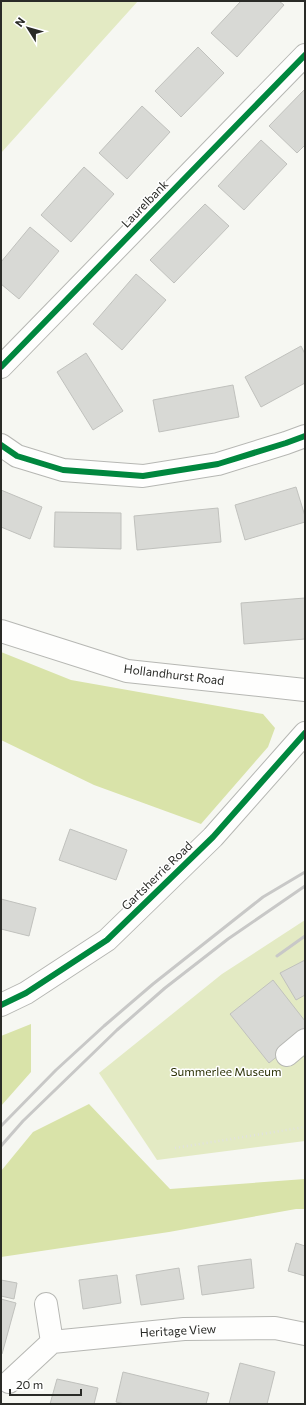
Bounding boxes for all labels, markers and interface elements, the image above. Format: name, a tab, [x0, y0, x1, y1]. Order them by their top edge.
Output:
north arrow	[8, 8, 48, 48]
text: N	[12, 14, 27, 29]
street label: Laurelbank	[118, 176, 171, 230]
street label: Hollandhurst Road	[123, 661, 225, 687]
street label: Gartsherrie Road	[118, 838, 195, 913]
park label: Summerlee Museum	[171, 1064, 281, 1078]
street label: Heritage View	[139, 1321, 217, 1339]
scale bar	[10, 1371, 81, 1397]
text: 20 m	[16, 1377, 43, 1391]

